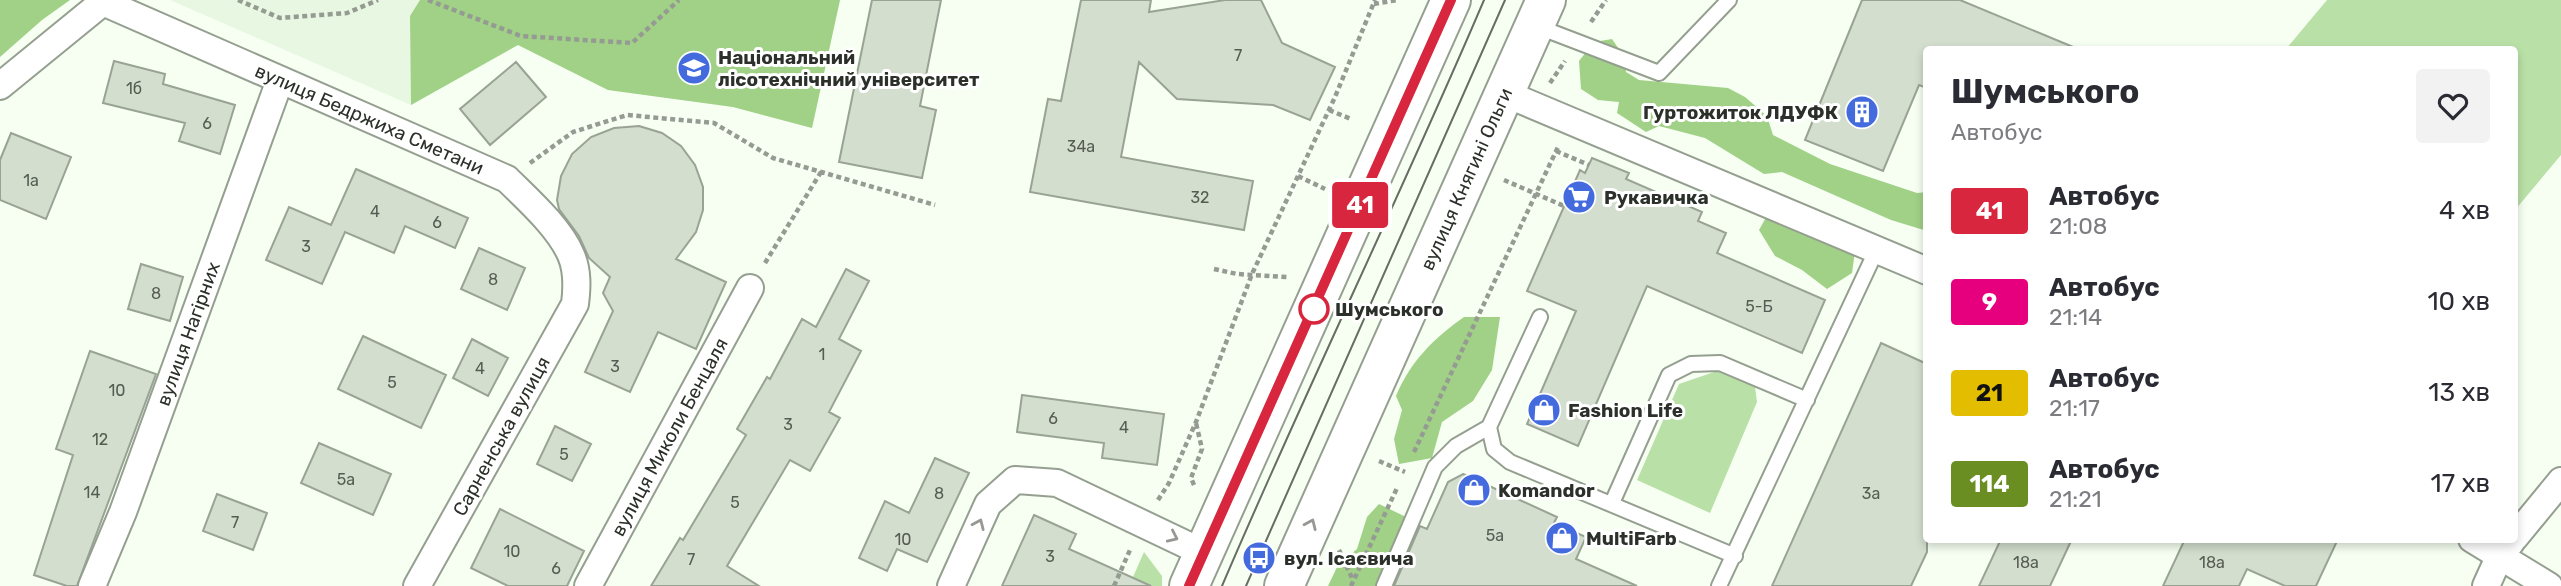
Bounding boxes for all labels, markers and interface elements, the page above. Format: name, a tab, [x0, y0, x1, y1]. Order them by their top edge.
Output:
place label: Національний лісотехнічний університет	[718, 46, 980, 91]
house number: 7	[1234, 46, 1242, 65]
school or university icon: Національний лісотехнічний університет	[675, 49, 713, 87]
street label: вулиця Бедржиха Сметани	[252, 59, 487, 179]
button: heart	[2416, 69, 2490, 143]
text: Шумського	[1951, 72, 2139, 111]
house number: 1б	[126, 79, 142, 98]
street label: вулиця Княгині Ольги	[1416, 84, 1517, 274]
building icon: Гуртожиток ЛДУФК	[1843, 93, 1881, 131]
place label: Гуртожиток ЛДУФК	[1643, 101, 1838, 124]
house number: 6	[202, 114, 212, 133]
text: Автобус	[1951, 118, 2043, 146]
house number: 34а	[1067, 137, 1095, 156]
house number: 1а	[23, 171, 39, 190]
supermarket icon: Рукавичка	[1560, 178, 1598, 216]
text: Автобус	[2049, 181, 2160, 212]
line badge: 41	[1328, 182, 1392, 228]
place label: Рукавичка	[1604, 186, 1709, 209]
house number: 32	[1190, 188, 1210, 207]
text: 41	[1346, 191, 1374, 219]
text: 4 хв	[2439, 195, 2490, 226]
text: 41	[1976, 197, 2003, 225]
house number: 4	[370, 202, 380, 221]
text: 21:08	[2049, 212, 2107, 240]
house number: 6	[432, 213, 442, 232]
house number: 3	[301, 237, 311, 256]
street label: вулиця Нагірних	[152, 259, 225, 409]
house number: 8	[488, 270, 498, 289]
text: Автобус	[2049, 272, 2160, 303]
house number: 8	[151, 284, 161, 303]
text: 10 хв	[2427, 286, 2490, 317]
text: 9	[1982, 288, 1997, 316]
marker: Шумського	[1299, 294, 1329, 324]
house number: 5-Б	[1745, 297, 1773, 316]
place label: Шумського	[1335, 298, 1444, 321]
text: 21:14	[2049, 303, 2102, 331]
street label: вулиця Миколи Бенцаля	[606, 334, 733, 540]
house number: 1	[819, 345, 825, 364]
street label: Сарненська вулиця	[448, 352, 555, 520]
house number: 3	[610, 357, 620, 376]
house number: 4	[475, 359, 485, 378]
text: Автобус	[2049, 363, 2160, 394]
house number: 5	[387, 373, 397, 392]
text: 13 хв	[2428, 377, 2490, 408]
text: 21	[1976, 379, 2003, 407]
house number: 10	[108, 381, 126, 400]
shop icon: Fashion Life	[1525, 391, 1563, 429]
text: 21:17	[2049, 394, 2100, 422]
place label: Fashion Life	[1568, 399, 1683, 422]
house number: 6	[1048, 409, 1058, 428]
house number: 3	[783, 415, 793, 434]
house number: 4	[1119, 418, 1129, 437]
house number: 12	[92, 430, 108, 449]
house number: 5	[559, 445, 569, 464]
text: Автобус	[2049, 454, 2160, 485]
text: 17 хв	[2431, 468, 2490, 499]
house number: 5а	[337, 470, 355, 489]
text: 114	[1969, 470, 2010, 498]
shop icon: Komandor	[1455, 471, 1493, 509]
place label: Komandor	[1498, 479, 1595, 502]
house number: 14	[84, 483, 100, 502]
house number: 8	[934, 484, 944, 503]
house number: 3а	[1862, 484, 1880, 503]
text: 21:21	[2049, 485, 2102, 513]
house number: 5	[730, 493, 740, 512]
house number: 7	[231, 513, 239, 532]
one-way arrow	[971, 518, 985, 531]
one-way arrow	[1303, 518, 1317, 531]
shop icon: MultiFarb	[1543, 519, 1581, 557]
house number: 5а	[1486, 526, 1504, 545]
place label: MultiFarb	[1586, 527, 1677, 550]
one-way arrow	[1165, 529, 1178, 543]
house number: 10	[894, 530, 912, 549]
bus stop icon: вул. Ісаєвича	[1240, 539, 1278, 577]
house number: 10	[503, 542, 521, 561]
house number: 3	[1045, 547, 1055, 566]
place label: вул. Ісаєвича	[1284, 547, 1414, 570]
house number: 7	[687, 550, 695, 569]
house number: 18а	[2013, 553, 2039, 572]
house number: 18а	[2199, 553, 2225, 572]
house number: 6	[551, 559, 561, 578]

